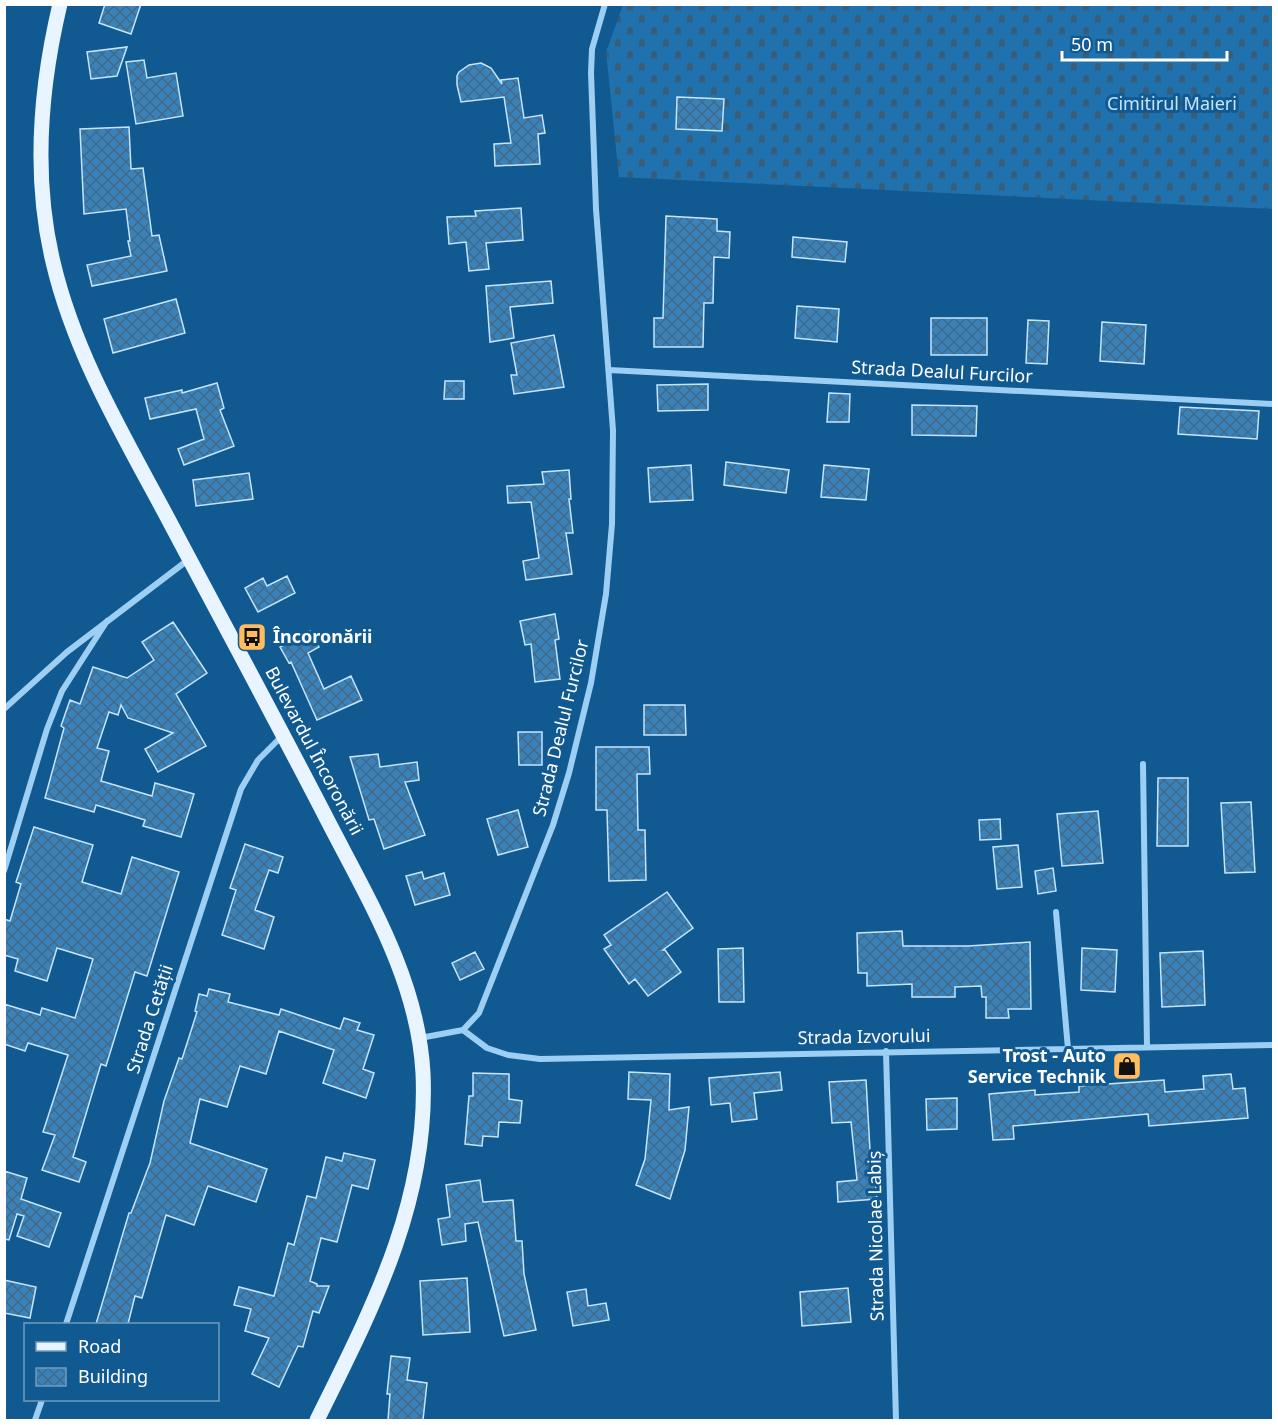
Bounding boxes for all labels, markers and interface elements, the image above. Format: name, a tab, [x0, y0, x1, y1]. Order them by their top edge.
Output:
scale bar	[1062, 24, 1227, 62]
text: 50 m	[1071, 32, 1113, 56]
park label: Cimitirul Maieri	[1107, 91, 1237, 115]
street label: Strada Dealul Furcilor	[851, 354, 1034, 388]
bus stop icon: Încoronării	[236, 621, 268, 653]
place label: Încoronării	[272, 624, 372, 648]
street label: Strada Dealul Furcilor	[526, 636, 594, 819]
street label: Bulevardul Încoronării	[260, 662, 370, 839]
street label: Strada Cetății	[120, 961, 178, 1076]
street label: Strada Izvorului	[797, 1023, 931, 1049]
place label: Trost - Auto Service Technik	[968, 1043, 1107, 1088]
shop icon: Trost - Auto Service Technik	[1111, 1050, 1143, 1082]
street label: Strada Nicolae Labiș	[862, 1150, 888, 1322]
legend	[24, 1323, 219, 1401]
text: Road	[78, 1334, 121, 1358]
text: Building	[78, 1364, 148, 1388]

